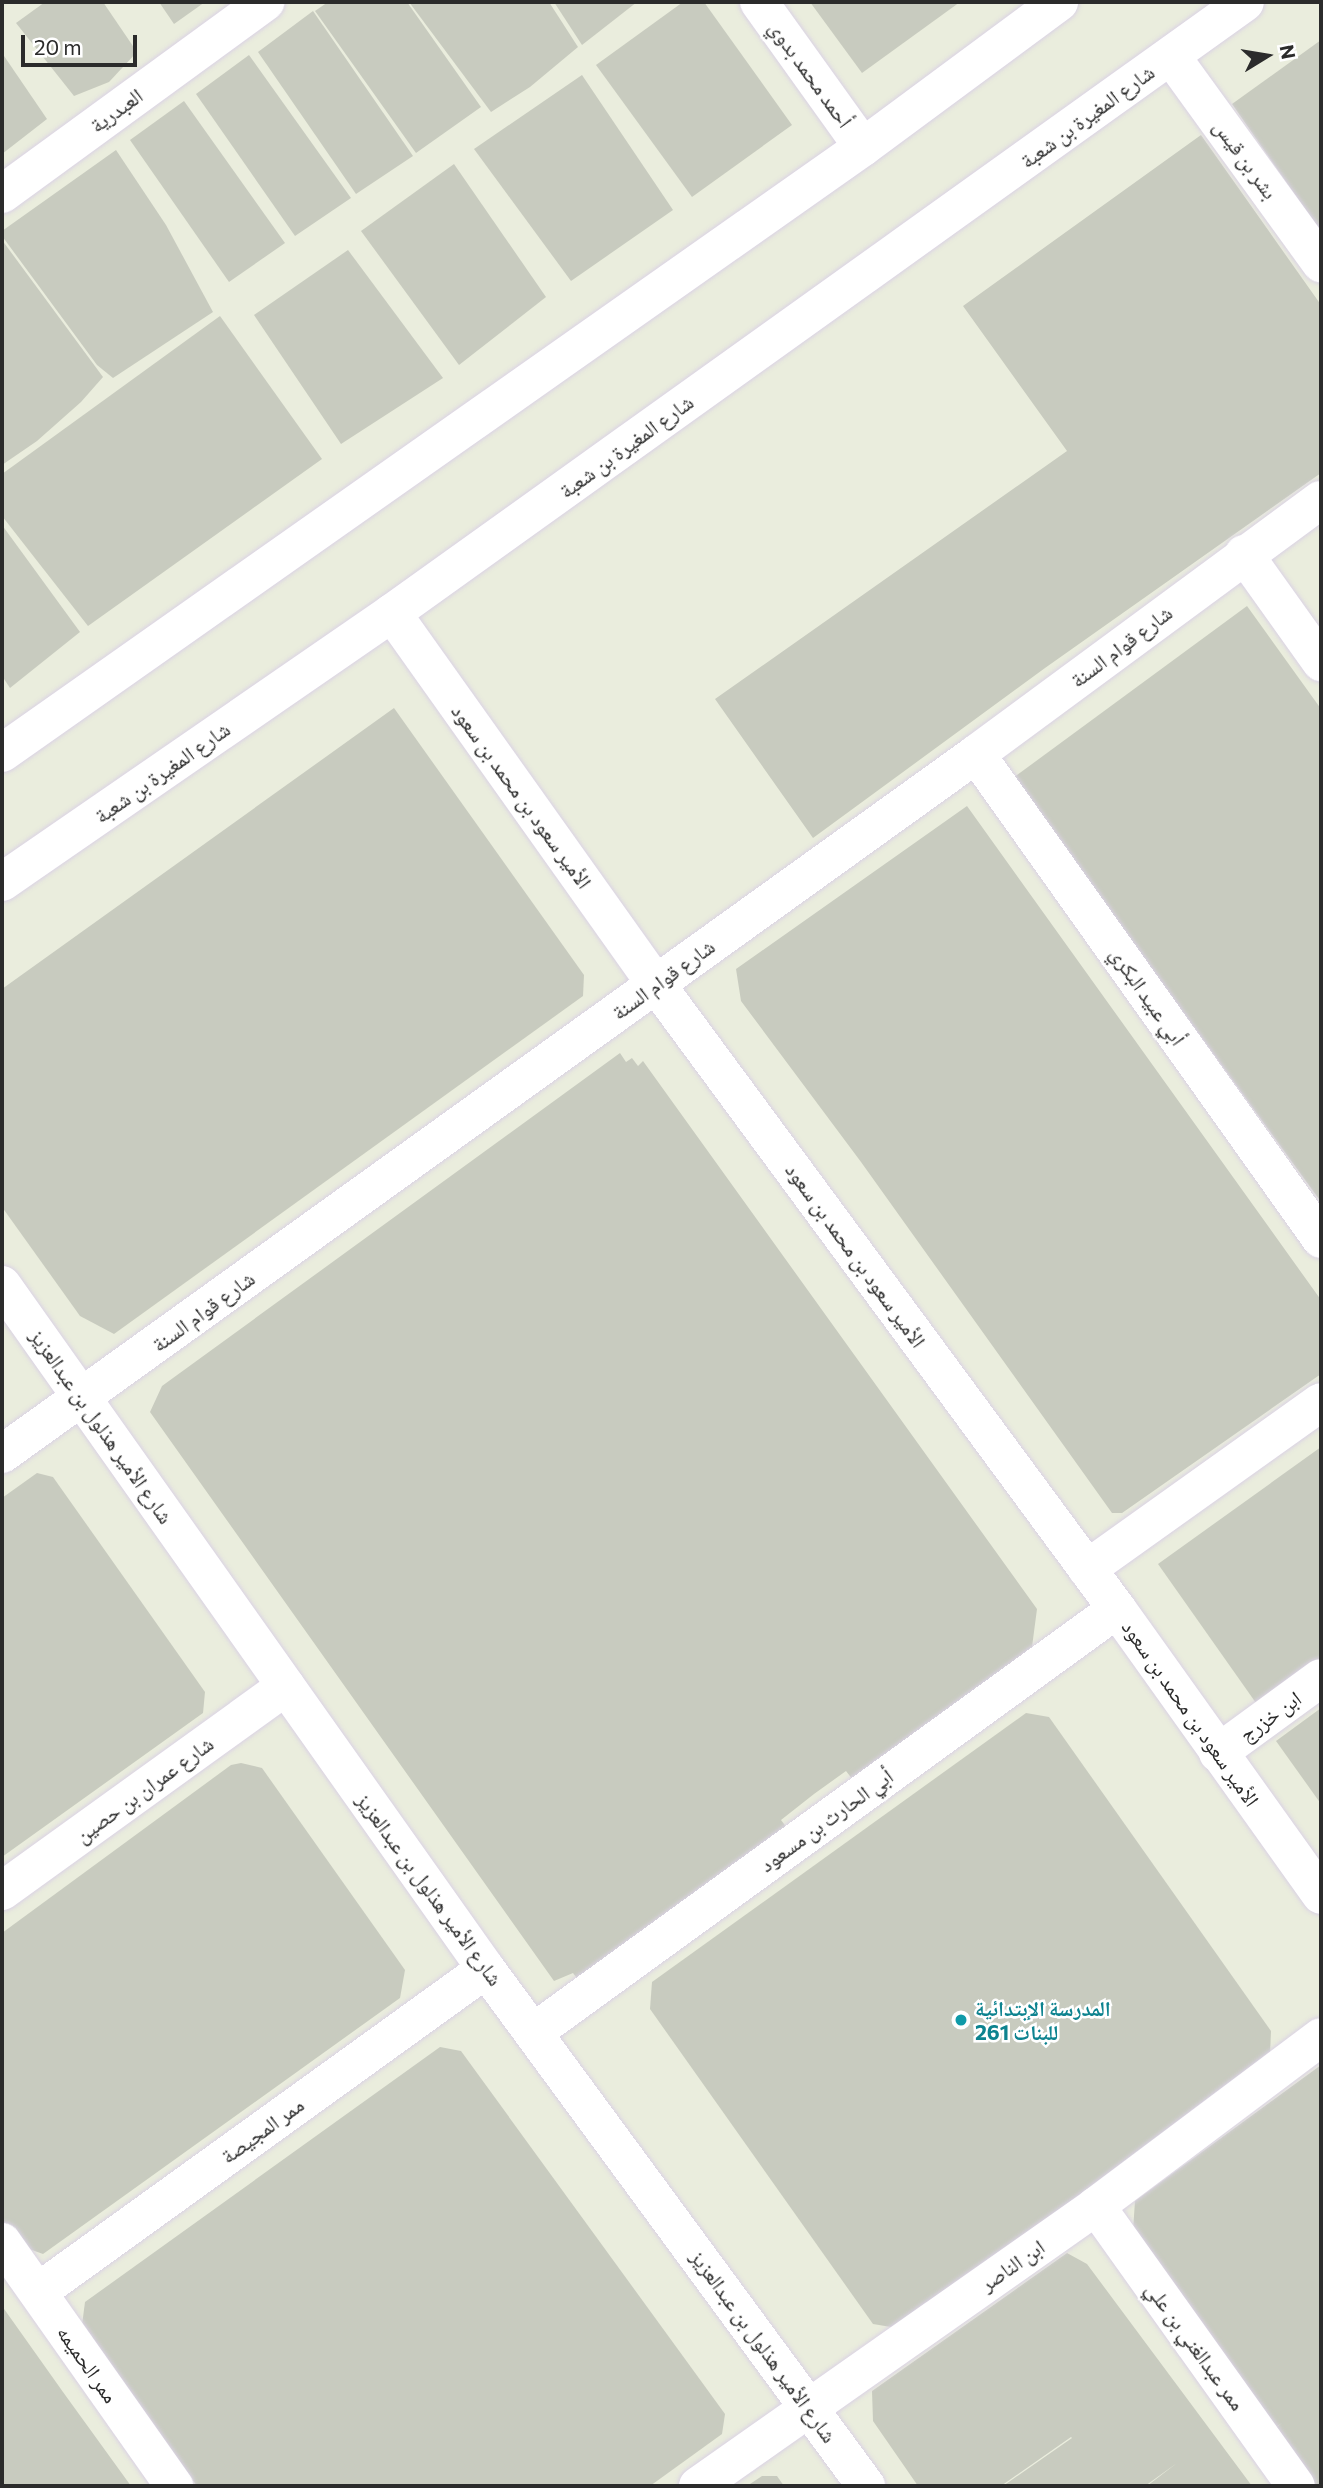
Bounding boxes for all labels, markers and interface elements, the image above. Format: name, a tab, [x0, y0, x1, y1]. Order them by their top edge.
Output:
street label: أحمد محمد بدوي	[764, 16, 858, 132]
scale bar	[24, 21, 140, 65]
north arrow	[1232, 21, 1302, 91]
text: 20 m	[34, 34, 82, 59]
text: N	[1275, 43, 1301, 61]
street label: شارع المغيرة بن شعبة	[1015, 59, 1159, 173]
street label: العبدرية	[85, 82, 147, 138]
street label: بشر بن قيس	[1209, 114, 1283, 204]
street label: شارع المغيرة بن شعبة	[554, 389, 698, 503]
street label: شارع قوام السنة	[1065, 600, 1177, 692]
street label: الأمير سعود بن محمد بن سعود	[447, 699, 597, 893]
street label: شارع المغيرة بن شعبة	[89, 716, 235, 828]
street label: شارع قوام السنة	[607, 933, 719, 1025]
street label: أبي عبيد البكري	[1105, 942, 1191, 1050]
street label: الأمير سعود بن محمد بن سعود	[781, 1158, 931, 1352]
street label: شارع قوام السنة	[147, 1265, 259, 1357]
street label: شارع الأمير هذلول بن عبدالعزيز	[25, 1324, 179, 1528]
street label: الأمير سعود بن محمد بن سعود	[1117, 1615, 1265, 1811]
street label: ابن خزرج	[1234, 1685, 1306, 1747]
street label: شارع عمران بن حصين	[70, 1730, 218, 1848]
street label: أبي الحارث بن مسعود	[754, 1763, 898, 1877]
street label: شارع الأمير هذلول بن عبدالعزيز	[352, 1788, 508, 1990]
place label: المدرسة الإبتدائية 261 للبنات	[975, 1995, 1111, 2045]
marker: المدرسة الإبتدائية 261 للبنات	[953, 2012, 969, 2028]
street label: ممر المجيصة	[216, 2092, 308, 2168]
street label: ابن الناصر	[975, 2234, 1049, 2296]
street label: شارع الأمير هذلول بن عبدالعزيز	[686, 2245, 842, 2447]
street label: ممر عبدالغني بن علي	[1141, 2277, 1251, 2415]
street label: ممر الحميمه	[52, 2320, 124, 2408]

